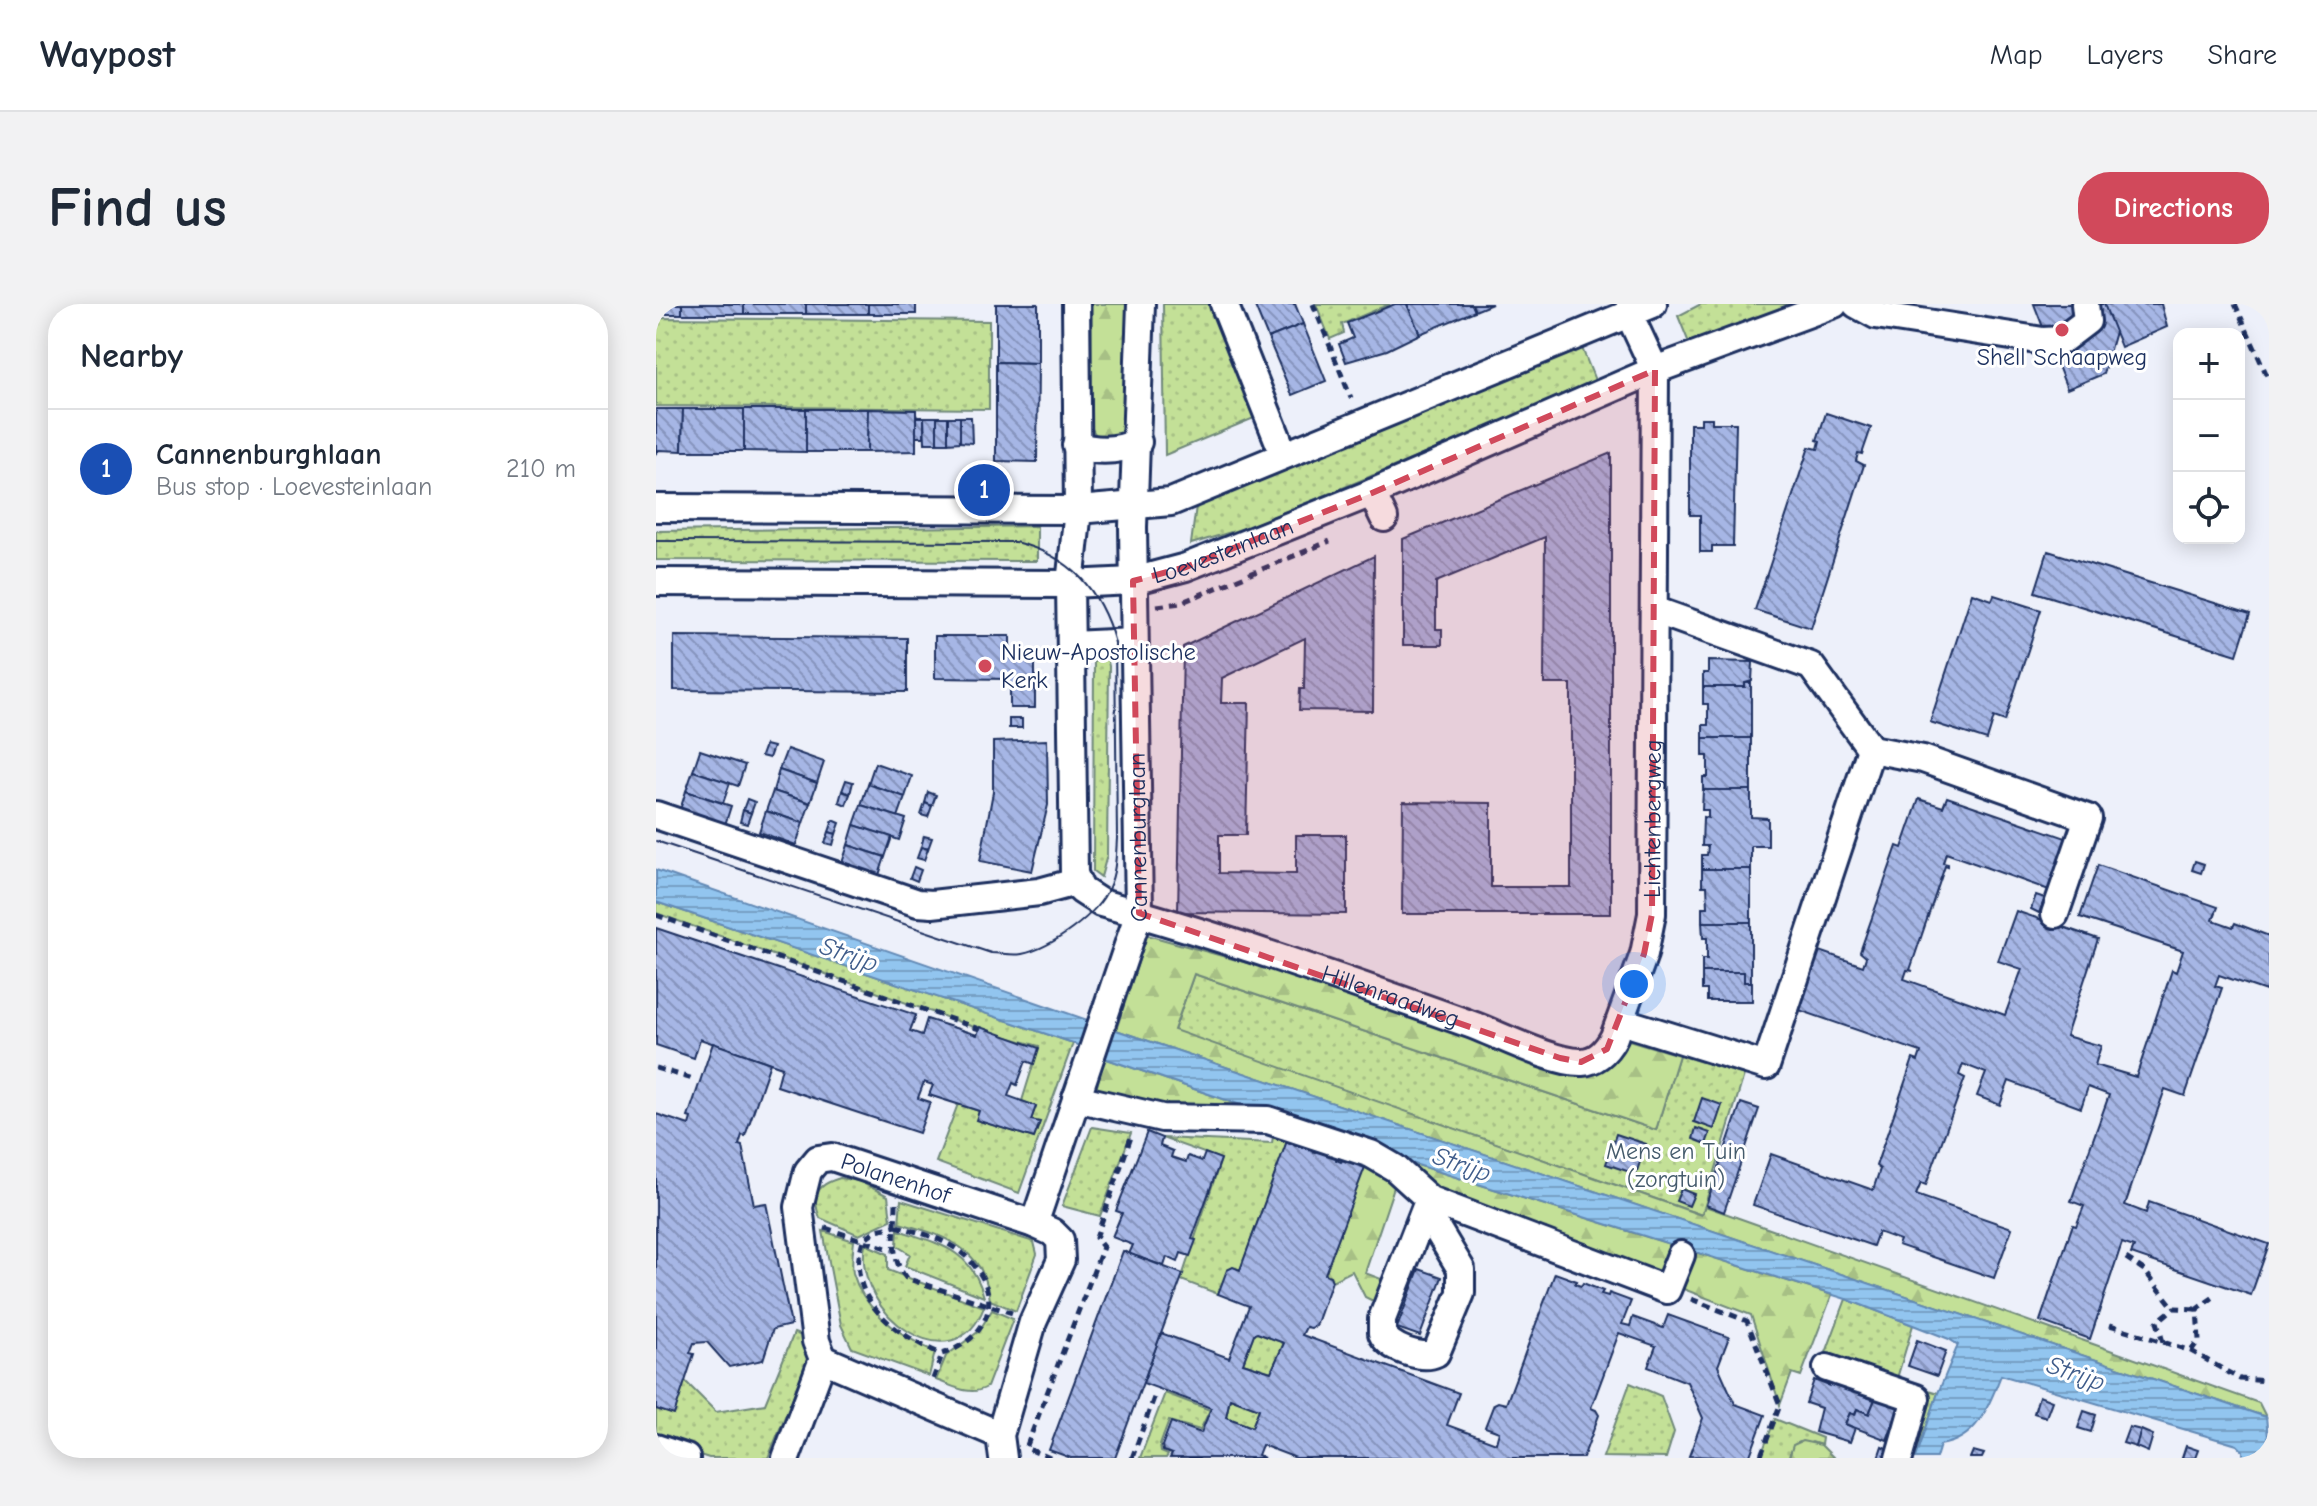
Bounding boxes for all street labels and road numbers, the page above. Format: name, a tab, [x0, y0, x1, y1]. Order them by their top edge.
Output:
street label: Loevesteinlaan	[1150, 512, 1297, 589]
street label: Lichtenbergweg	[1638, 739, 1667, 898]
street label: Cannenburglaan	[1123, 753, 1154, 926]
street label: Hillenraadweg	[1318, 959, 1463, 1033]
street label: Polanenhof	[837, 1147, 955, 1210]

